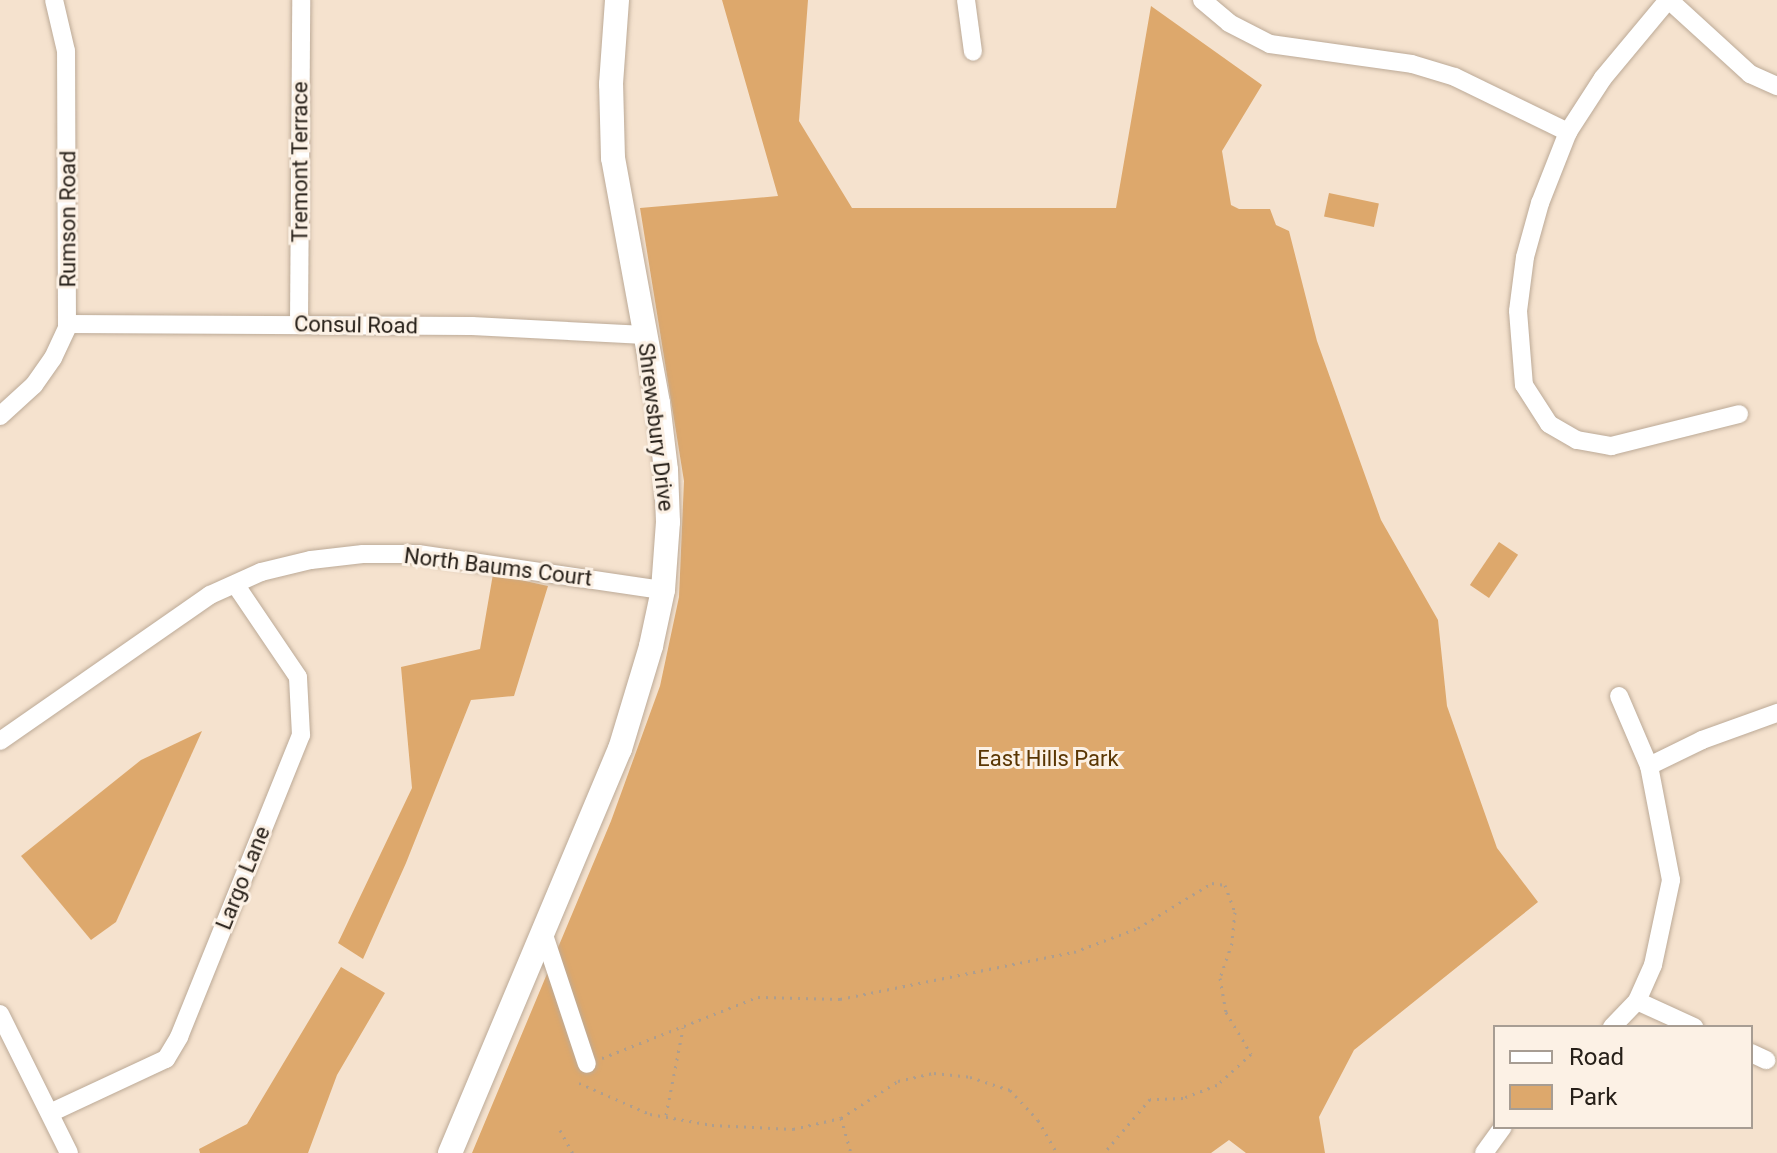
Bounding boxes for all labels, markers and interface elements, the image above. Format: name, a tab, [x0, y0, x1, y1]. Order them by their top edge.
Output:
street label: Tremont Terrace	[287, 81, 313, 243]
street label: Rumson Road	[55, 151, 81, 287]
street label: Consul Road	[294, 311, 418, 339]
street label: Shrewsbury Drive	[633, 341, 679, 513]
street label: North Baums Court	[403, 542, 593, 592]
park label: East Hills Park	[977, 746, 1119, 772]
street label: Largo Lane	[210, 822, 276, 934]
legend	[1493, 1025, 1753, 1129]
text: Road	[1569, 1043, 1624, 1071]
text: Park	[1569, 1083, 1617, 1111]

